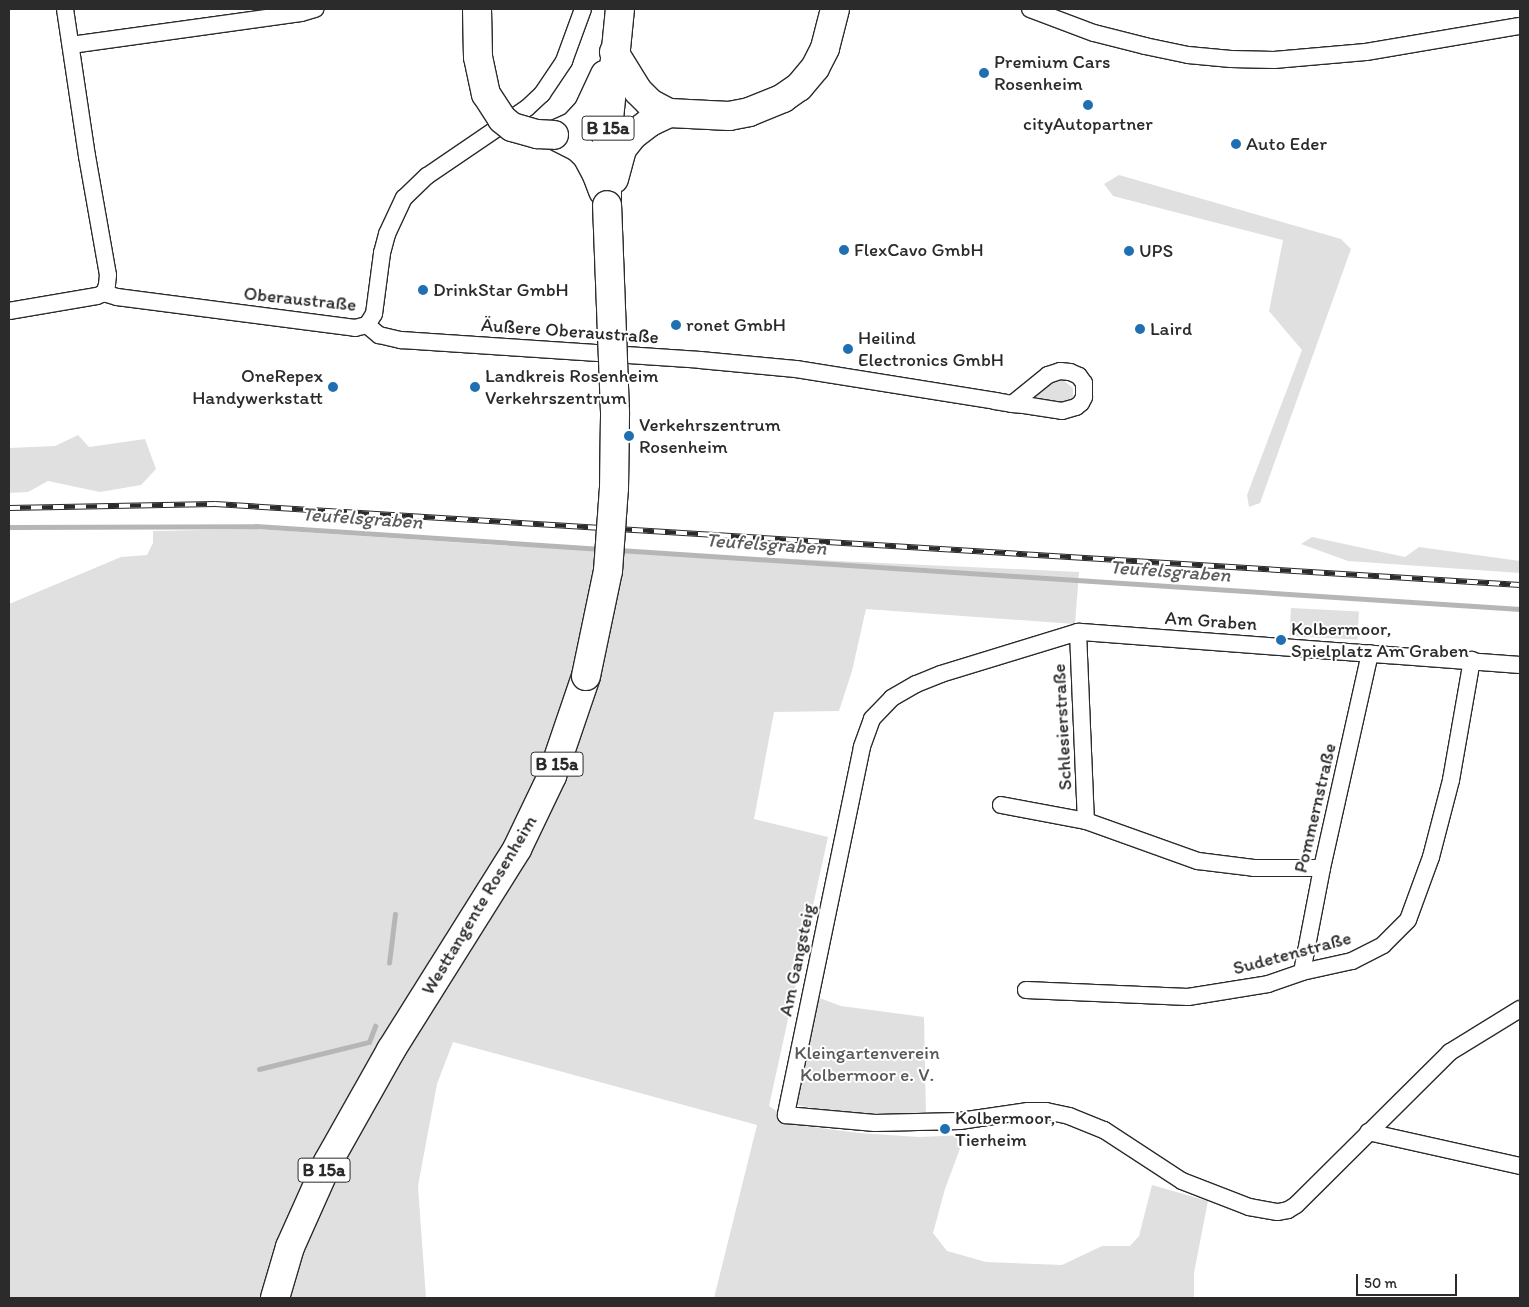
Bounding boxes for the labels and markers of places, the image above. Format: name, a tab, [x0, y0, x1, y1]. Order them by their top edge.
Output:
place label: Premium Cars Rosenheim	[994, 51, 1111, 95]
marker: Premium Cars Rosenheim	[978, 67, 990, 79]
marker: cityAutopartner	[1082, 99, 1094, 111]
place label: cityAutopartner	[1023, 113, 1153, 135]
place label: Auto Eder	[1246, 133, 1327, 155]
marker: Auto Eder	[1230, 138, 1242, 150]
place label: FlexCavo GmbH	[854, 239, 984, 261]
place label: UPS	[1139, 240, 1173, 262]
marker: FlexCavo GmbH	[838, 244, 850, 256]
marker: UPS	[1123, 245, 1135, 257]
place label: DrinkStar GmbH	[433, 279, 569, 301]
marker: DrinkStar GmbH	[417, 284, 429, 296]
place label: ronet GmbH	[686, 314, 786, 336]
place label: Laird	[1150, 318, 1192, 340]
marker: ronet GmbH	[670, 319, 682, 331]
marker: Laird	[1134, 323, 1146, 335]
place label: Heilind Electronics GmbH	[858, 327, 1005, 371]
marker: Heilind Electronics GmbH	[842, 343, 854, 355]
place label: OneRepex Handywerkstatt	[192, 365, 323, 409]
place label: Landkreis Rosenheim Verkehrszentrum	[485, 365, 658, 409]
marker: OneRepex Handywerkstatt	[327, 381, 339, 393]
marker: Landkreis Rosenheim Verkehrszentrum	[469, 381, 481, 393]
place label: Verkehrszentrum Rosenheim	[639, 414, 781, 458]
marker: Verkehrszentrum Rosenheim	[623, 430, 635, 442]
place label: Kolbermoor, Spielplatz Am Graben	[1291, 618, 1469, 662]
marker: Kolbermoor, Spielplatz Am Graben	[1275, 634, 1287, 646]
place label: Kolbermoor, Tierheim	[955, 1107, 1056, 1151]
marker: Kolbermoor, Tierheim	[939, 1123, 951, 1135]

